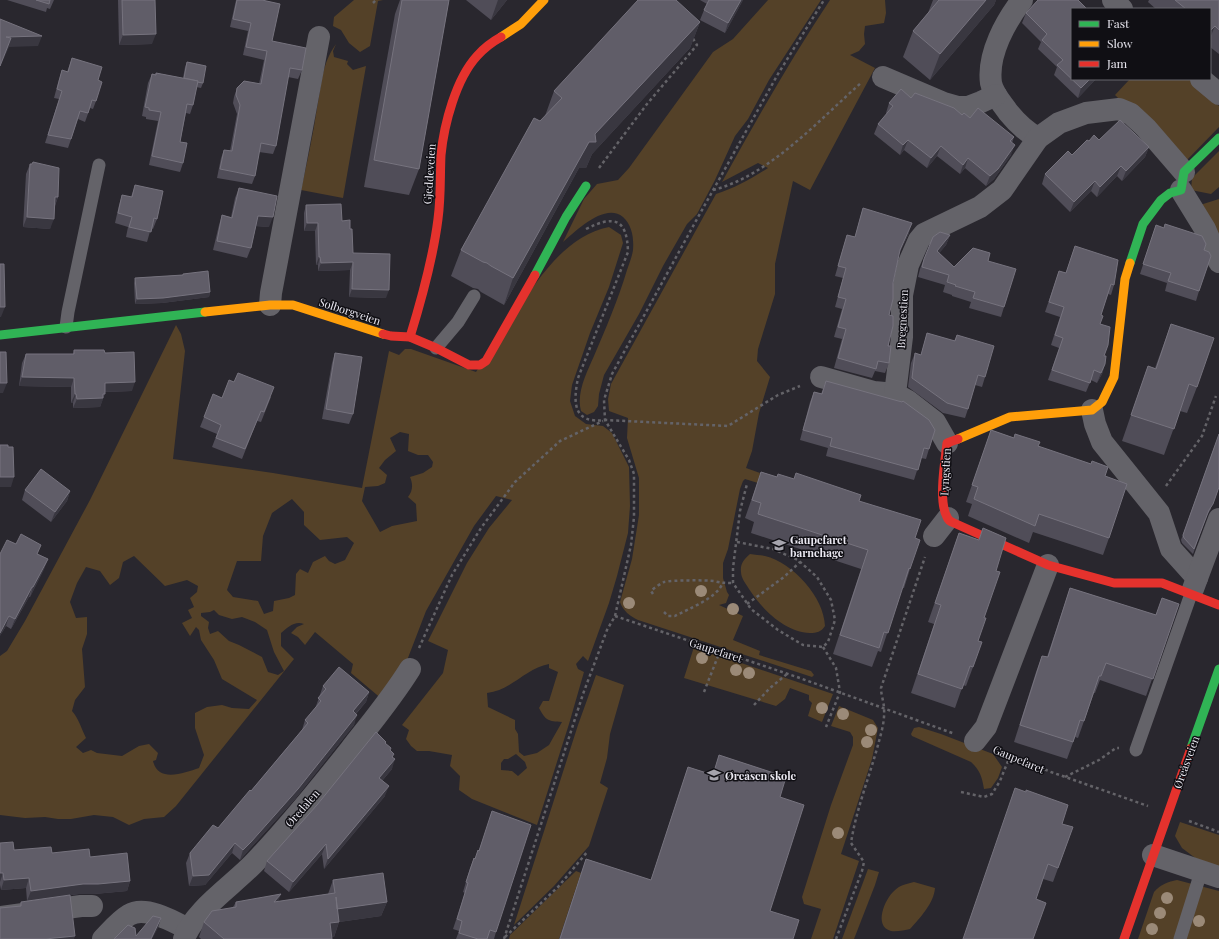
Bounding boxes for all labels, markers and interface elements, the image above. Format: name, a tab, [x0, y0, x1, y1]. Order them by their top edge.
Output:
legend	[1071, 8, 1211, 80]
text: Fast	[1107, 15, 1130, 31]
text: Slow	[1107, 35, 1133, 51]
text: Jam	[1106, 55, 1128, 71]
street label: Gjeddeveien	[419, 143, 439, 205]
street label: Bregnestien	[893, 289, 911, 349]
street label: Solborgveien	[317, 294, 383, 328]
street label: Lyngstien	[936, 447, 954, 496]
place label: Gaupefaret barnehage	[790, 532, 847, 560]
school or university icon: Gaupefaret barnehage	[771, 537, 787, 553]
street label: Gaupefaret	[688, 634, 744, 666]
street label: Øreåsveien	[1170, 733, 1203, 790]
street label: Gaupefaret	[991, 741, 1047, 777]
school or university icon: Øreåsen skole	[706, 767, 722, 783]
place label: Øreåsen skole	[725, 768, 797, 783]
street label: Øredalen	[281, 786, 323, 830]

